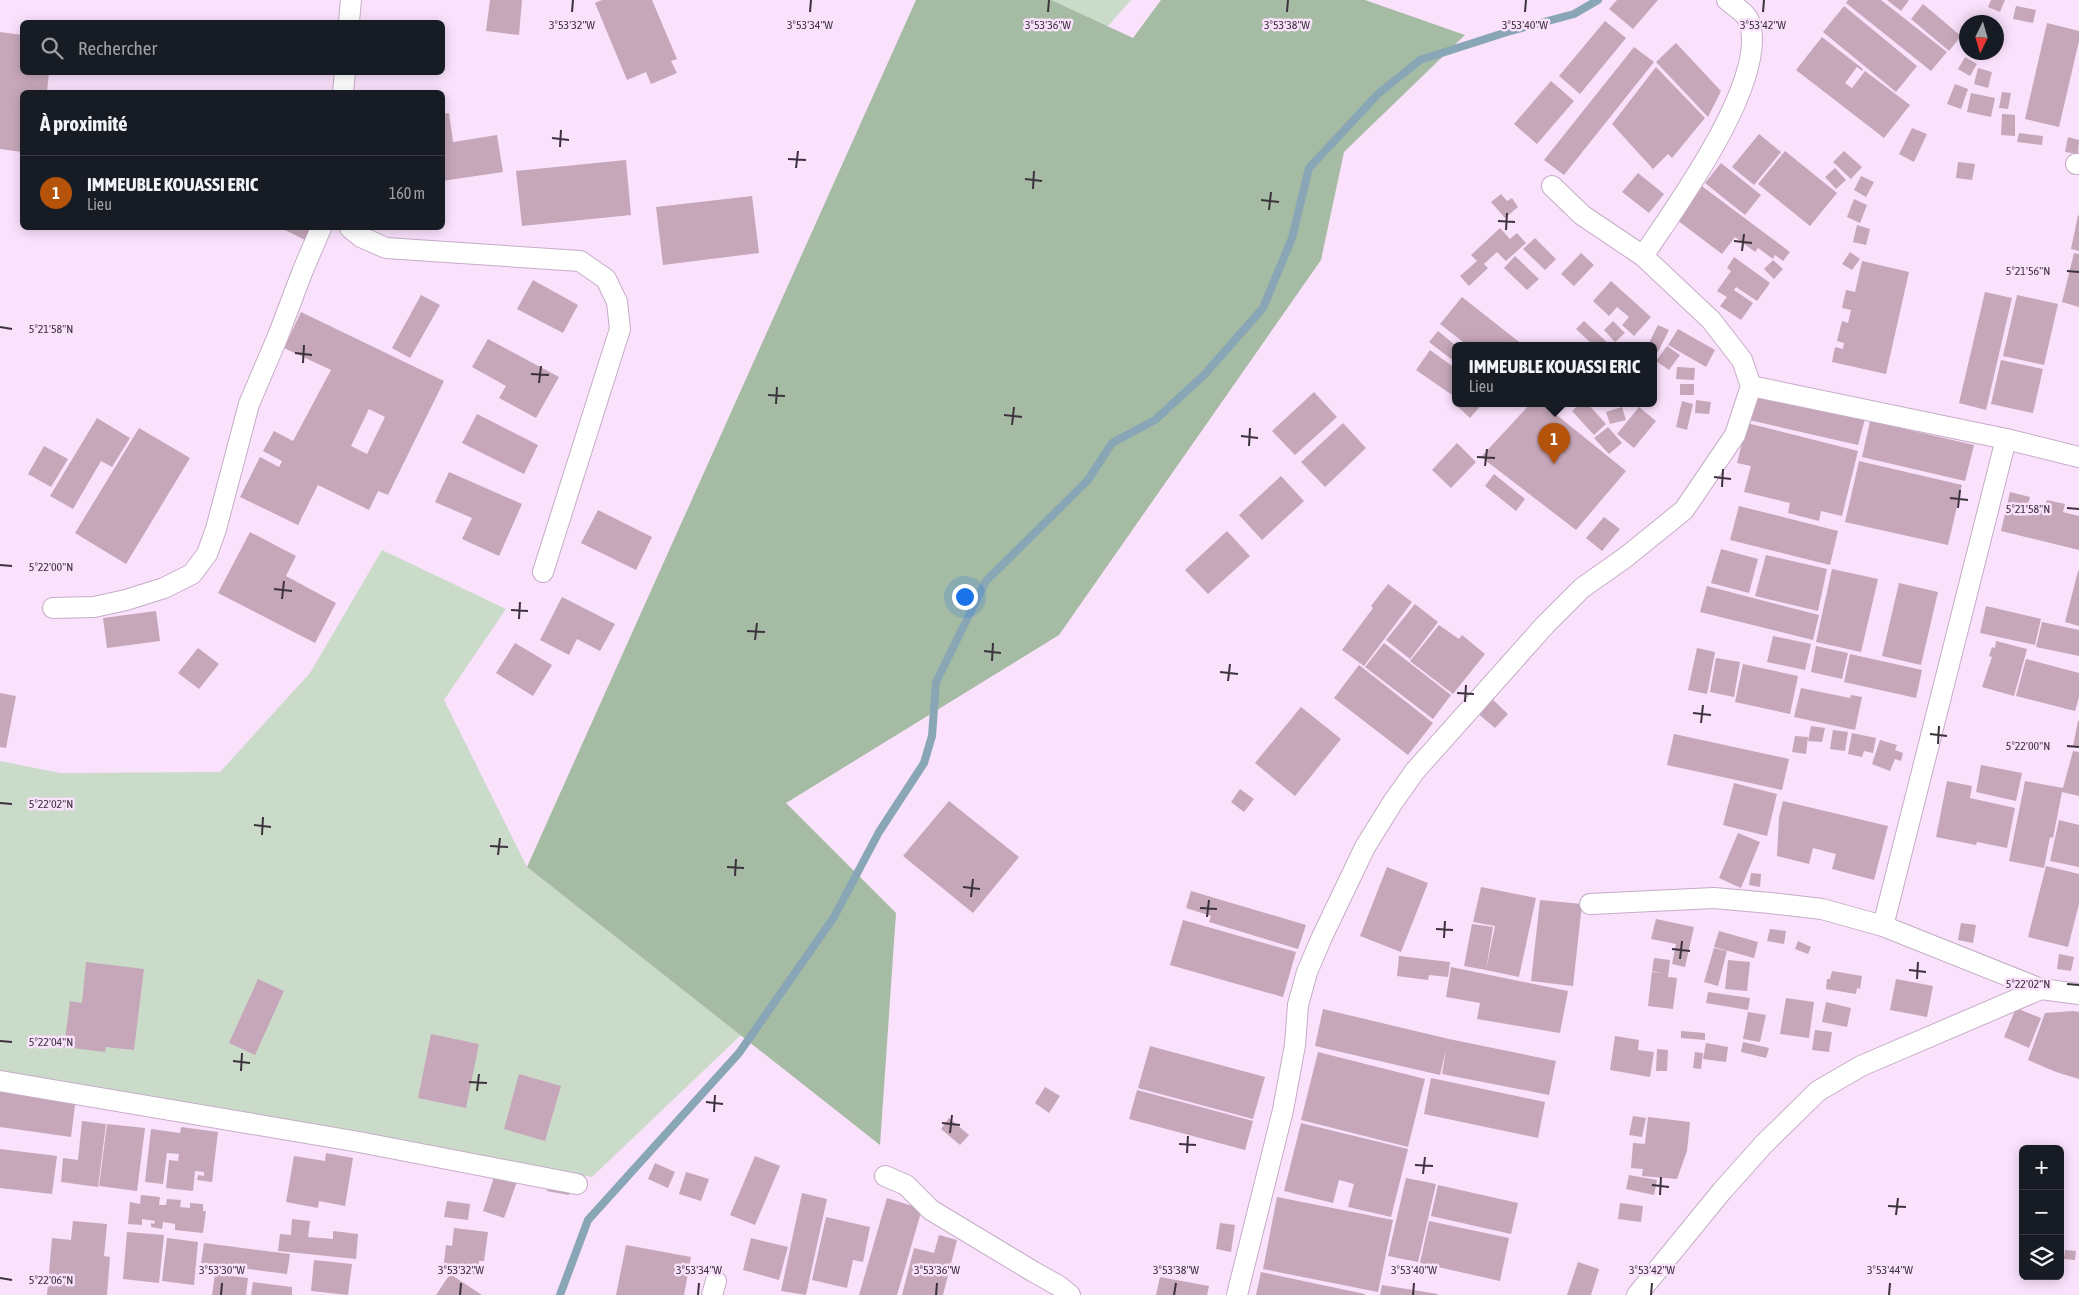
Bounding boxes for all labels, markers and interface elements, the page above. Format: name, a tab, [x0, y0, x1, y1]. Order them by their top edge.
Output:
north arrow	[1959, 15, 2004, 60]
text: 3°53'32"W	[549, 18, 595, 32]
text: 3°53'34"W	[787, 18, 833, 32]
text: 3°53'36"W	[1025, 18, 1071, 32]
text: 3°53'38"W	[1264, 18, 1310, 32]
text: 3°53'40"W	[1502, 18, 1548, 32]
text: 3°53'42"W	[1740, 18, 1786, 32]
search box	[20, 20, 445, 75]
icon: search	[38, 34, 66, 62]
text: Rechercher	[78, 37, 157, 59]
text: À proximité	[40, 111, 128, 135]
text: IMMEUBLE KOUASSI ERIC	[87, 173, 258, 195]
text: 1	[52, 184, 60, 202]
text: 160 m	[389, 184, 425, 202]
text: Lieu	[87, 195, 112, 213]
text: 5°21'56"N	[2006, 264, 2050, 278]
text: 5°21'58"N	[29, 322, 73, 336]
popup	[1452, 342, 1657, 407]
text: IMMEUBLE KOUASSI ERIC	[1469, 355, 1640, 377]
text: Lieu	[1469, 377, 1494, 395]
pin: 1	[1538, 423, 1570, 464]
text: 5°21'58"N	[2006, 502, 2050, 516]
text: 5°22'00"N	[29, 560, 73, 574]
your location	[952, 584, 978, 610]
text: 5°22'00"N	[2006, 739, 2050, 753]
text: 5°22'02"N	[29, 797, 73, 811]
text: 5°22'02"N	[2006, 977, 2050, 991]
text: 5°22'04"N	[29, 1035, 73, 1049]
map controls	[2019, 1145, 2064, 1280]
button: +	[2019, 1145, 2064, 1190]
button: −	[2019, 1190, 2064, 1235]
button: layers	[2019, 1235, 2064, 1280]
text: 3°53'30"W	[199, 1263, 245, 1277]
text: 3°53'32"W	[438, 1263, 484, 1277]
text: 3°53'34"W	[676, 1263, 722, 1277]
text: 3°53'36"W	[914, 1263, 960, 1277]
text: 3°53'38"W	[1153, 1263, 1199, 1277]
text: 3°53'40"W	[1391, 1263, 1437, 1277]
text: 3°53'42"W	[1629, 1263, 1675, 1277]
text: 3°53'44"W	[1867, 1263, 1913, 1277]
text: 5°22'06"N	[29, 1273, 73, 1287]

